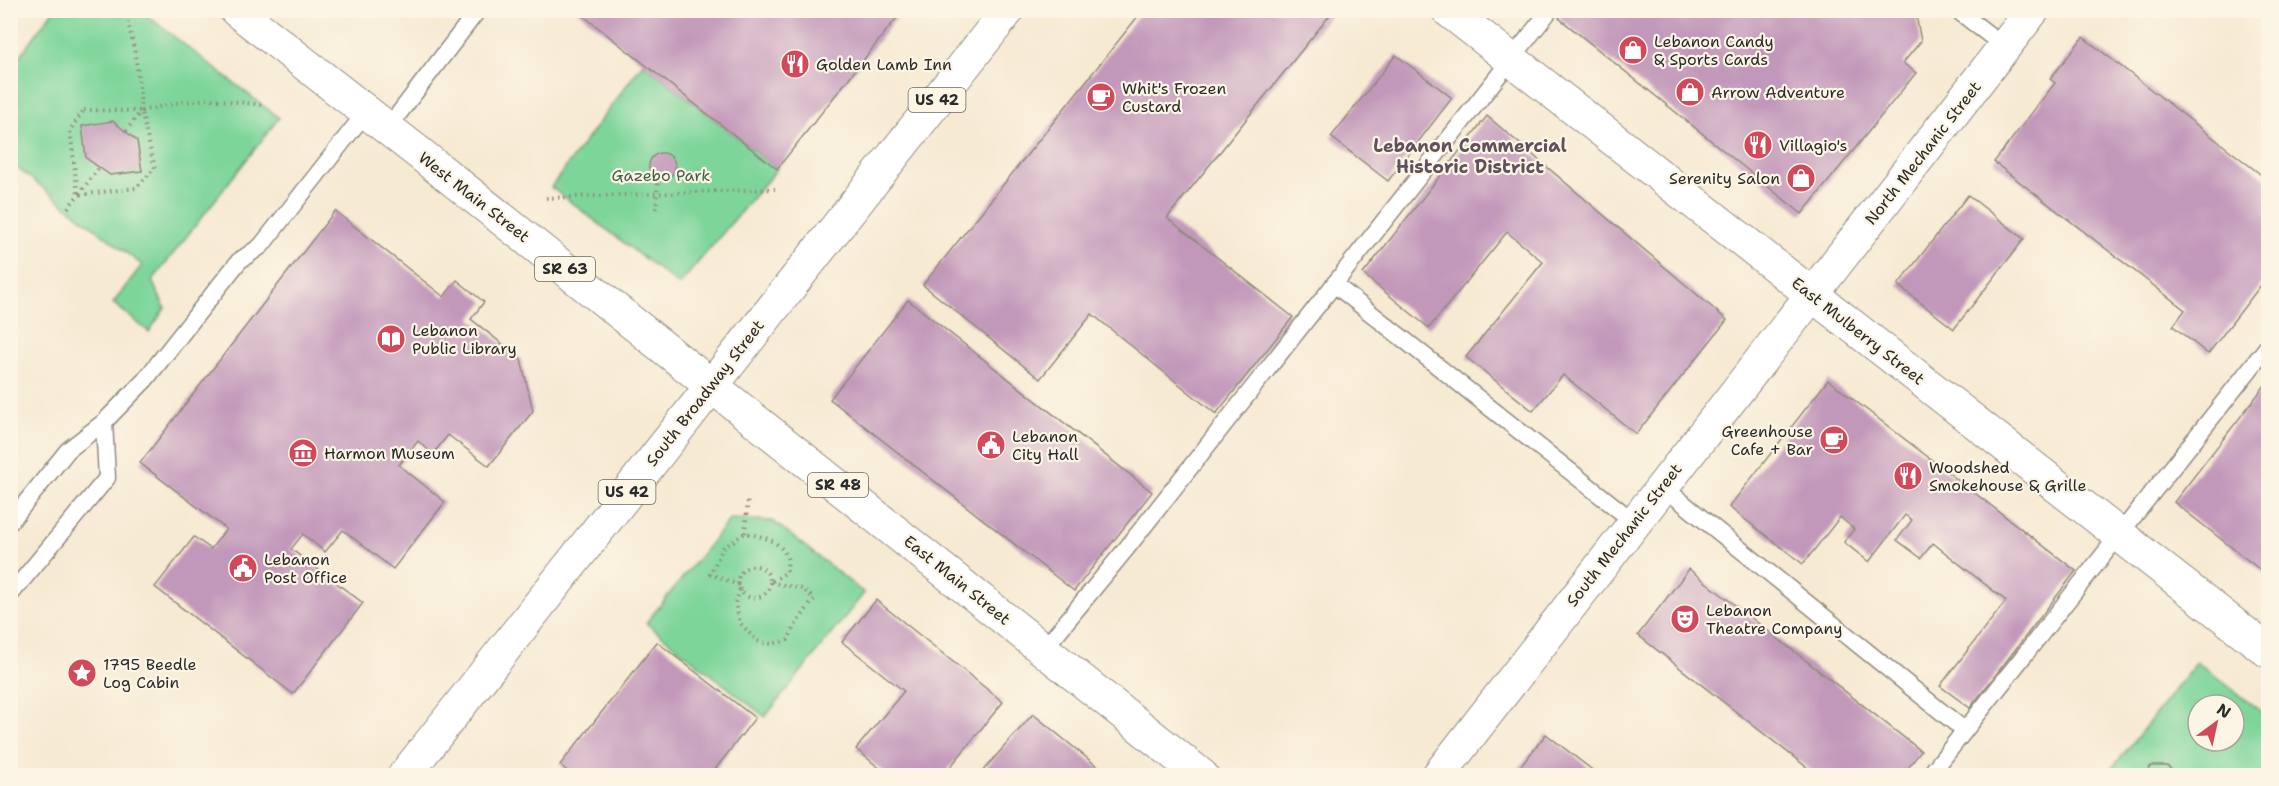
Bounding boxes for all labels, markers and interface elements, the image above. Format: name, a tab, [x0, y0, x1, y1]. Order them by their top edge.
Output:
place label: Lebanon Candy & Sports Cards	[1654, 31, 1774, 70]
shop icon: Lebanon Candy & Sports Cards	[1617, 34, 1649, 66]
restaurant icon: Golden Lamb Inn	[779, 48, 811, 80]
place label: Golden Lamb Inn	[816, 54, 952, 75]
shop icon: Arrow Adventure	[1674, 76, 1706, 108]
street label: North Mechanic Street	[1860, 77, 1986, 229]
place label: Whit's Frozen Custard	[1122, 78, 1226, 117]
cafe icon: Whit's Frozen Custard	[1085, 81, 1117, 113]
place label: Arrow Adventure	[1711, 82, 1845, 103]
road number: US 42	[908, 88, 966, 112]
restaurant icon: Villagio's	[1742, 129, 1774, 161]
district label: Lebanon Commercial Historic District	[1373, 134, 1567, 179]
place label: Villagio's	[1779, 135, 1847, 156]
street label: West Main Street	[414, 147, 534, 247]
shop icon: Serenity Salon	[1785, 162, 1817, 194]
park label: Gazebo Park	[612, 165, 710, 186]
place label: Serenity Salon	[1669, 168, 1780, 189]
road number: SR 63	[535, 257, 595, 281]
street label: East Mulberry Street	[1787, 272, 1929, 390]
street label: South Broadway Street	[641, 315, 769, 471]
place label: Lebanon Public Library	[412, 320, 517, 359]
library icon: Lebanon Public Library	[375, 323, 407, 355]
place label: Greenhouse Cafe + Bar	[1721, 421, 1813, 460]
cafe icon: Greenhouse Cafe + Bar	[1818, 424, 1850, 456]
place label: Lebanon City Hall	[1012, 426, 1079, 465]
public building icon: Lebanon City Hall	[975, 429, 1007, 461]
museum icon: Harmon Museum	[287, 437, 319, 469]
place label: Harmon Museum	[324, 443, 455, 464]
place label: Woodshed Smokehouse & Grille	[1929, 457, 2087, 496]
street label: South Mechanic Street	[1562, 459, 1686, 611]
restaurant icon: Woodshed Smokehouse & Grille	[1892, 460, 1924, 492]
road number: SR 48	[808, 473, 868, 497]
road number: US 42	[598, 480, 656, 504]
street label: East Main Street	[899, 530, 1015, 630]
place label: Lebanon Post Office	[264, 549, 347, 588]
public building icon: Lebanon Post Office	[227, 552, 259, 584]
place label: Lebanon Theatre Company	[1706, 600, 1842, 639]
theatre icon: Lebanon Theatre Company	[1669, 603, 1701, 635]
place label: 1795 Beedle Log Cabin	[103, 654, 197, 693]
place icon: 1795 Beedle Log Cabin	[66, 657, 98, 689]
north arrow	[2186, 693, 2246, 753]
text: N	[2213, 699, 2235, 723]

